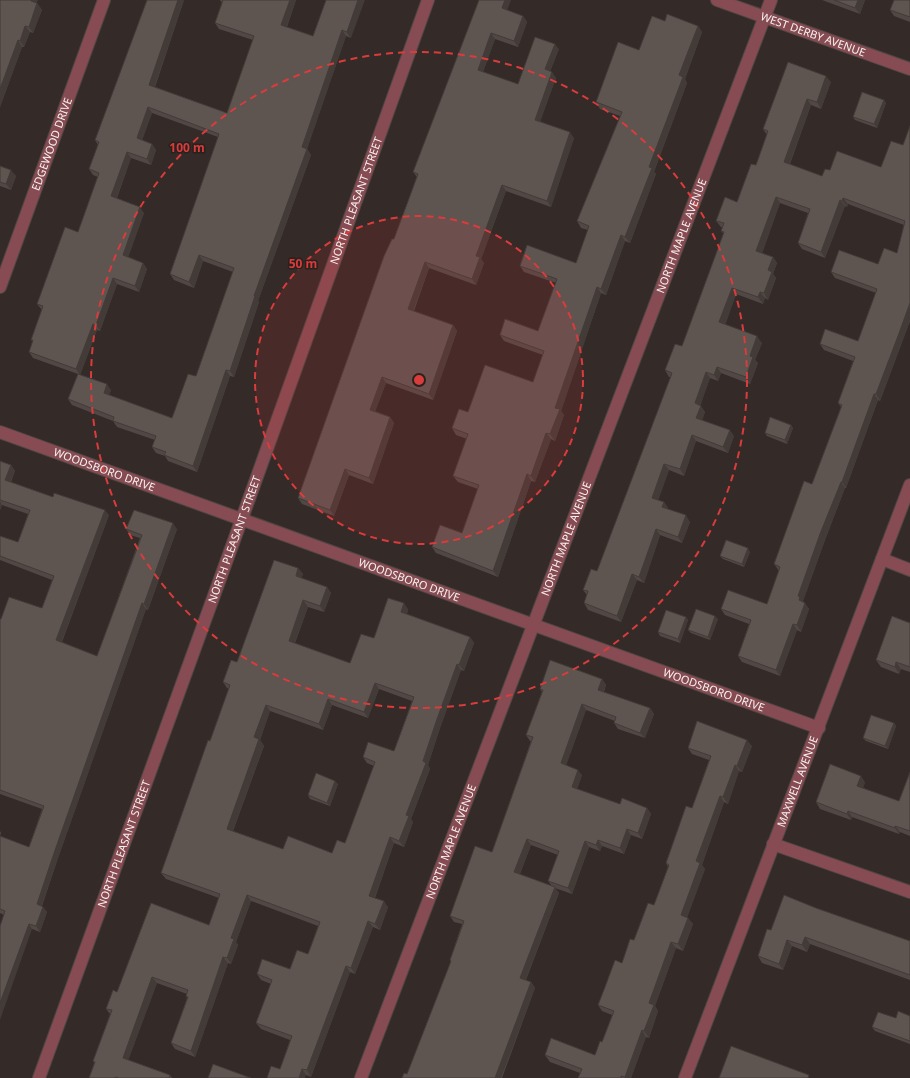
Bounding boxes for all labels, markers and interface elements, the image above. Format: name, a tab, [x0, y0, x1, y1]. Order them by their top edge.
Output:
street label: WEST DERBY AVENUE	[759, 8, 868, 60]
street label: EDGEWOOD DRIVE	[28, 95, 75, 192]
street label: NORTH PLEASANT STREET	[326, 135, 385, 266]
text: 100 m	[169, 139, 205, 156]
street label: NORTH MAPLE AVENUE	[652, 176, 709, 295]
text: 50 m	[289, 255, 317, 272]
centre of rings	[412, 373, 426, 387]
street label: WOODSBORO DRIVE	[52, 444, 157, 494]
street label: NORTH PLEASANT STREET	[204, 473, 264, 605]
street label: NORTH MAPLE AVENUE	[537, 479, 594, 598]
street label: WOODSBORO DRIVE	[357, 554, 462, 605]
street label: WOODSBORO DRIVE	[661, 664, 767, 715]
street label: MAXWELL AVENUE	[773, 734, 821, 829]
street label: NORTH PLEASANT STREET	[93, 778, 153, 909]
street label: NORTH MAPLE AVENUE	[422, 782, 479, 901]

